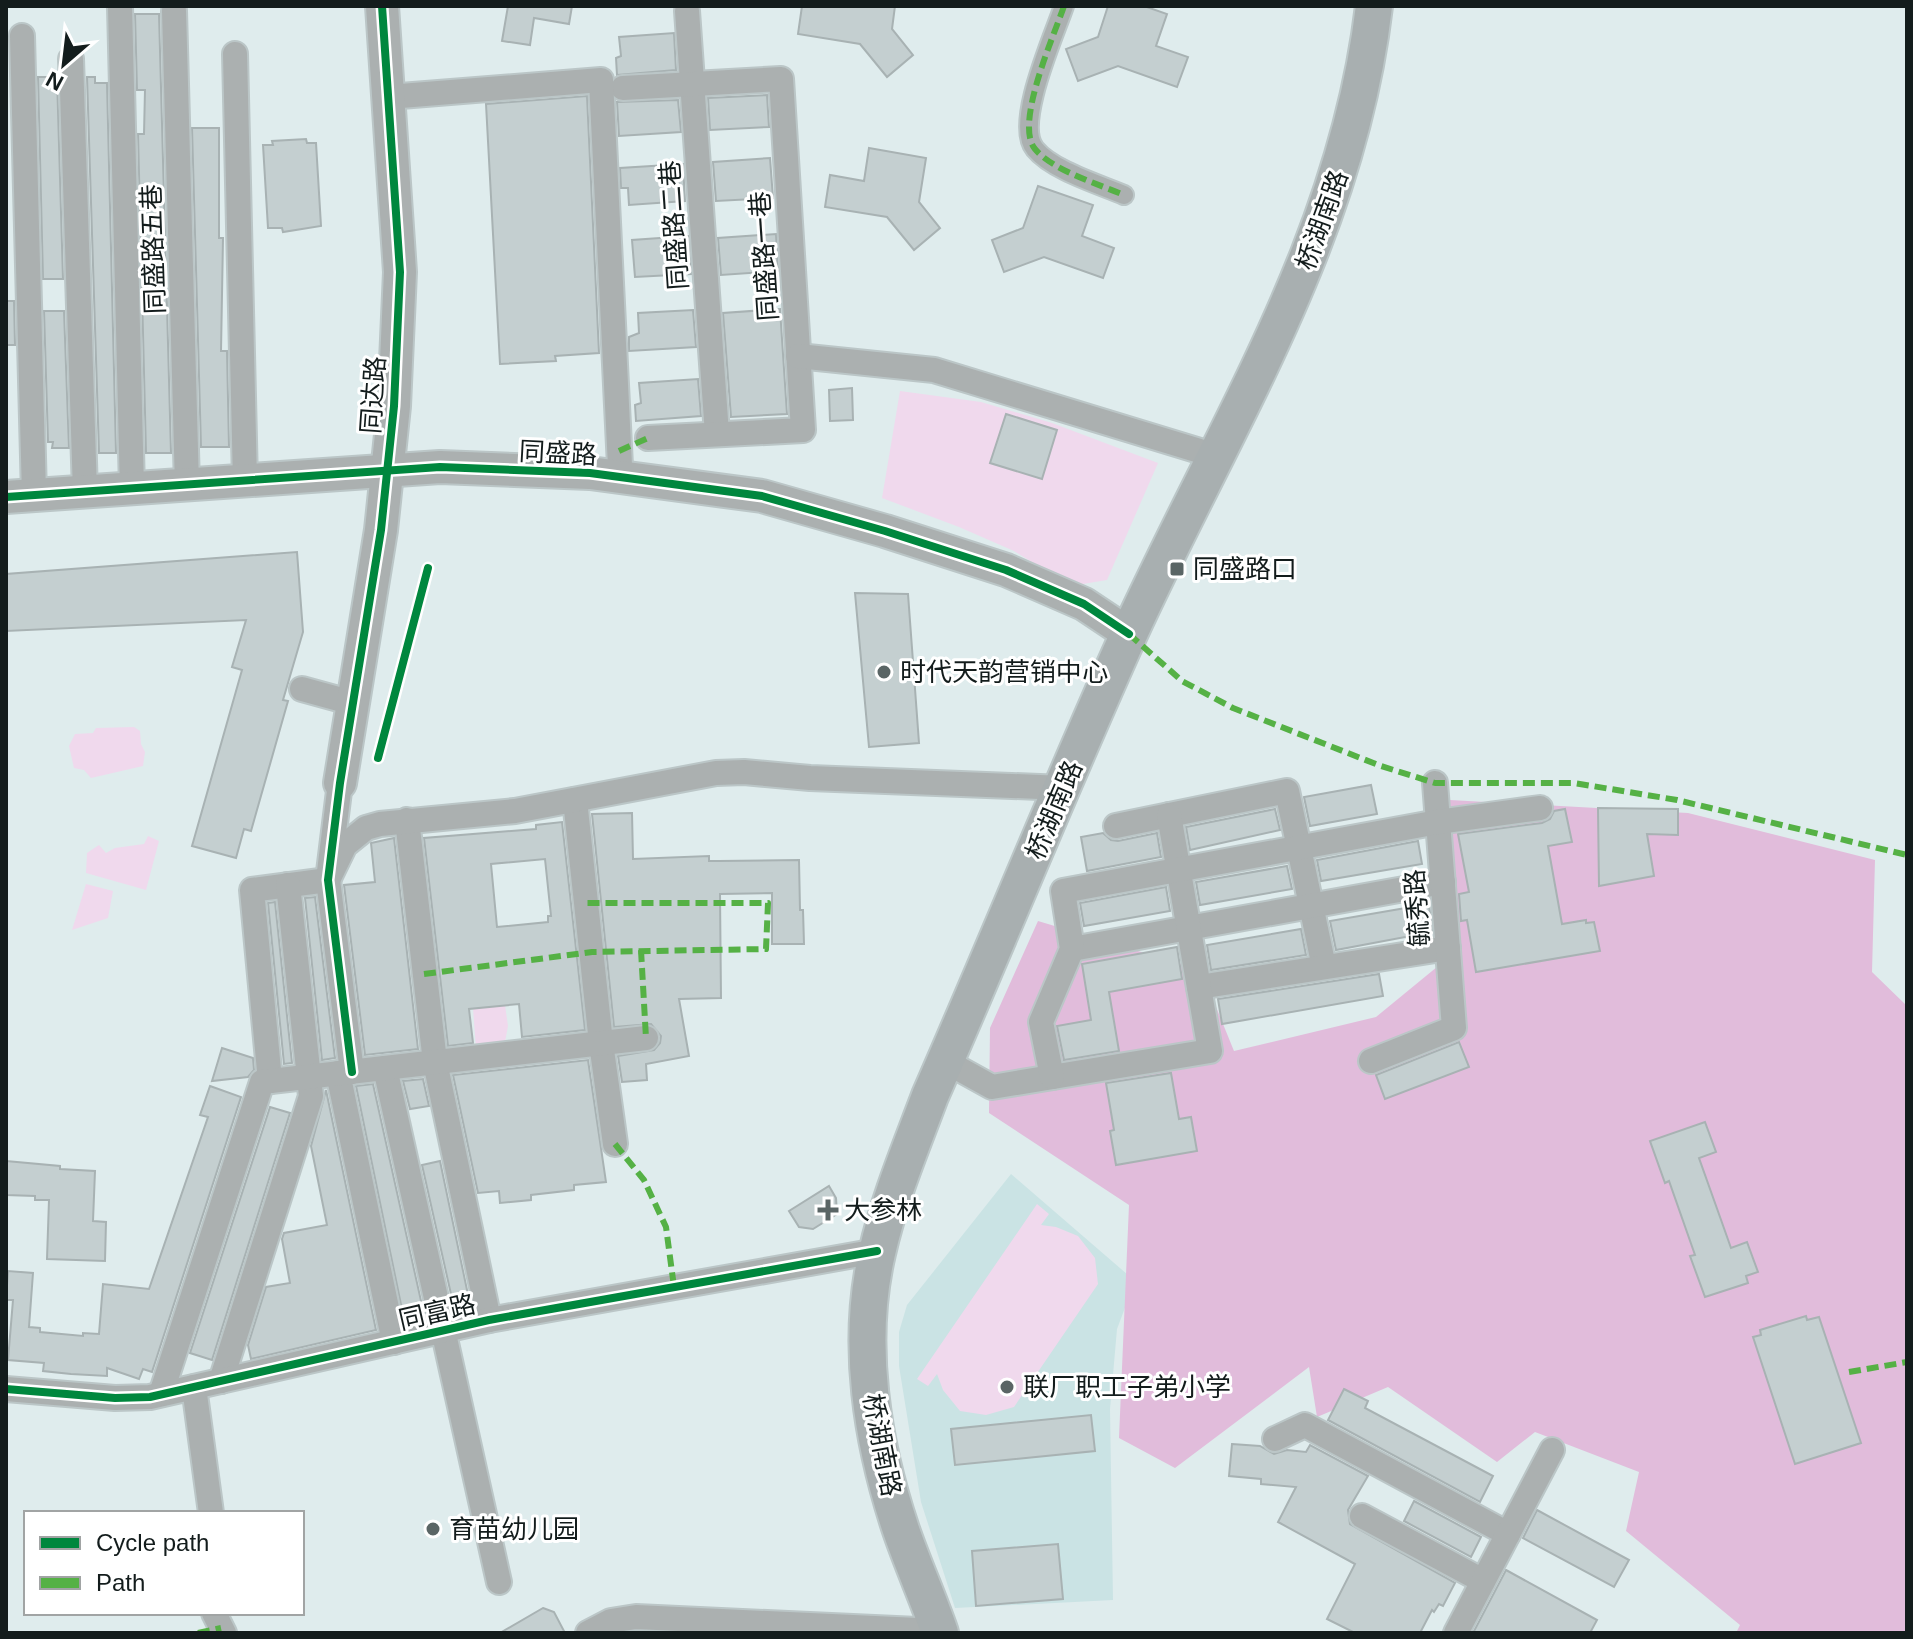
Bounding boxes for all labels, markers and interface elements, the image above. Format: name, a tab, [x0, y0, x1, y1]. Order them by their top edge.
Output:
north arrow	[24, 24, 104, 104]
text: N	[42, 66, 68, 96]
street label: 同盛路二巷	[655, 159, 693, 291]
street label: 桥湖南路	[1290, 166, 1354, 274]
street label: 同盛路五巷	[136, 184, 170, 314]
street label: 同盛路一巷	[745, 190, 783, 322]
street label: 同达路	[355, 355, 391, 435]
street label: 同盛路	[518, 436, 598, 470]
place label: 同盛路口	[1193, 554, 1297, 584]
marker: 同盛路口	[1168, 560, 1186, 578]
place label: 时代天韵营销中心	[900, 657, 1108, 687]
marker: 时代天韵营销中心	[875, 663, 893, 681]
street label: 桥湖南路	[1020, 756, 1088, 864]
street label: 毓秀路	[1399, 868, 1435, 948]
place label: 大参林	[844, 1195, 922, 1225]
marker: 大参林	[819, 1201, 837, 1219]
street label: 同富路	[396, 1289, 478, 1335]
place label: 联厂职工子弟小学	[1023, 1372, 1231, 1402]
marker: 联厂职工子弟小学	[998, 1378, 1016, 1396]
street label: 桥湖南路	[857, 1391, 907, 1499]
legend	[24, 1511, 304, 1615]
place label: 育苗幼儿园	[449, 1514, 579, 1544]
marker: 育苗幼儿园	[424, 1520, 442, 1538]
text: Cycle path	[96, 1529, 209, 1556]
text: Path	[96, 1569, 145, 1596]

